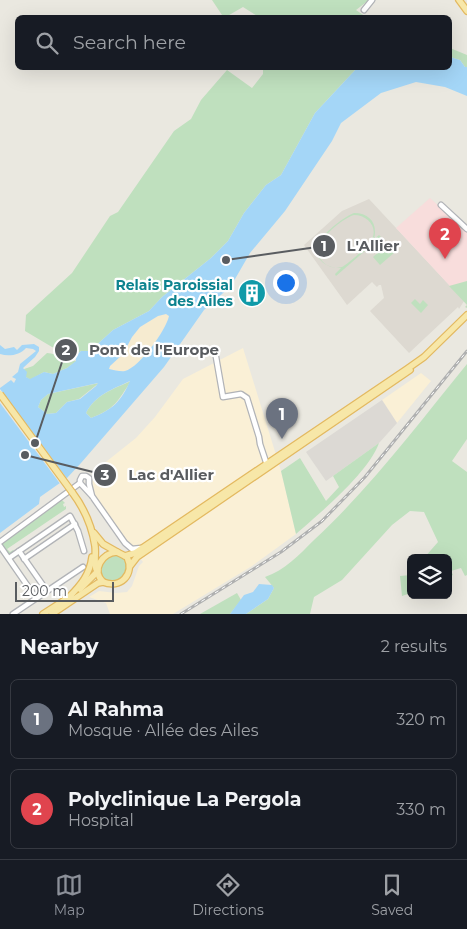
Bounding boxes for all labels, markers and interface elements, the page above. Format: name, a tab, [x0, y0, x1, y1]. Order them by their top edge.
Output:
search box	[15, 15, 452, 70]
icon: search	[33, 29, 61, 57]
text: Search here	[73, 31, 186, 54]
pin: 2	[429, 218, 461, 259]
callout: L'Allier	[312, 231, 409, 261]
text: 1	[321, 236, 327, 255]
text: L'Allier	[347, 236, 400, 255]
your location	[273, 270, 299, 296]
place label: Relais Paroissial des Ailes	[116, 276, 234, 310]
building icon: Relais Paroissial des Ailes	[237, 278, 267, 308]
callout: Pont de l'Europe	[54, 335, 229, 365]
text: 2	[62, 340, 71, 359]
text: Pont de l'Europe	[89, 340, 219, 359]
pin: 1	[266, 398, 298, 439]
callout: Lac d'Allier	[93, 460, 223, 490]
text: 3	[100, 465, 110, 484]
text: Lac d'Allier	[128, 465, 214, 484]
map controls	[407, 554, 452, 599]
button: layers	[407, 554, 452, 599]
scale bar	[15, 579, 114, 602]
text: 200 m	[22, 582, 67, 600]
text: Nearby	[20, 634, 99, 659]
text: 2 results	[381, 637, 447, 656]
text: Al Rahma	[68, 698, 164, 721]
text: 1	[34, 710, 40, 729]
text: 320 m	[396, 710, 446, 729]
text: Mosque · Allée des Ailes	[68, 721, 258, 740]
text: Polyclinique La Pergola	[68, 788, 301, 811]
text: 2	[32, 800, 42, 819]
text: 330 m	[396, 800, 446, 819]
text: Hospital	[68, 811, 134, 830]
tab: Map	[54, 871, 85, 919]
tab: Directions	[192, 871, 264, 919]
tab: Saved	[371, 871, 413, 919]

